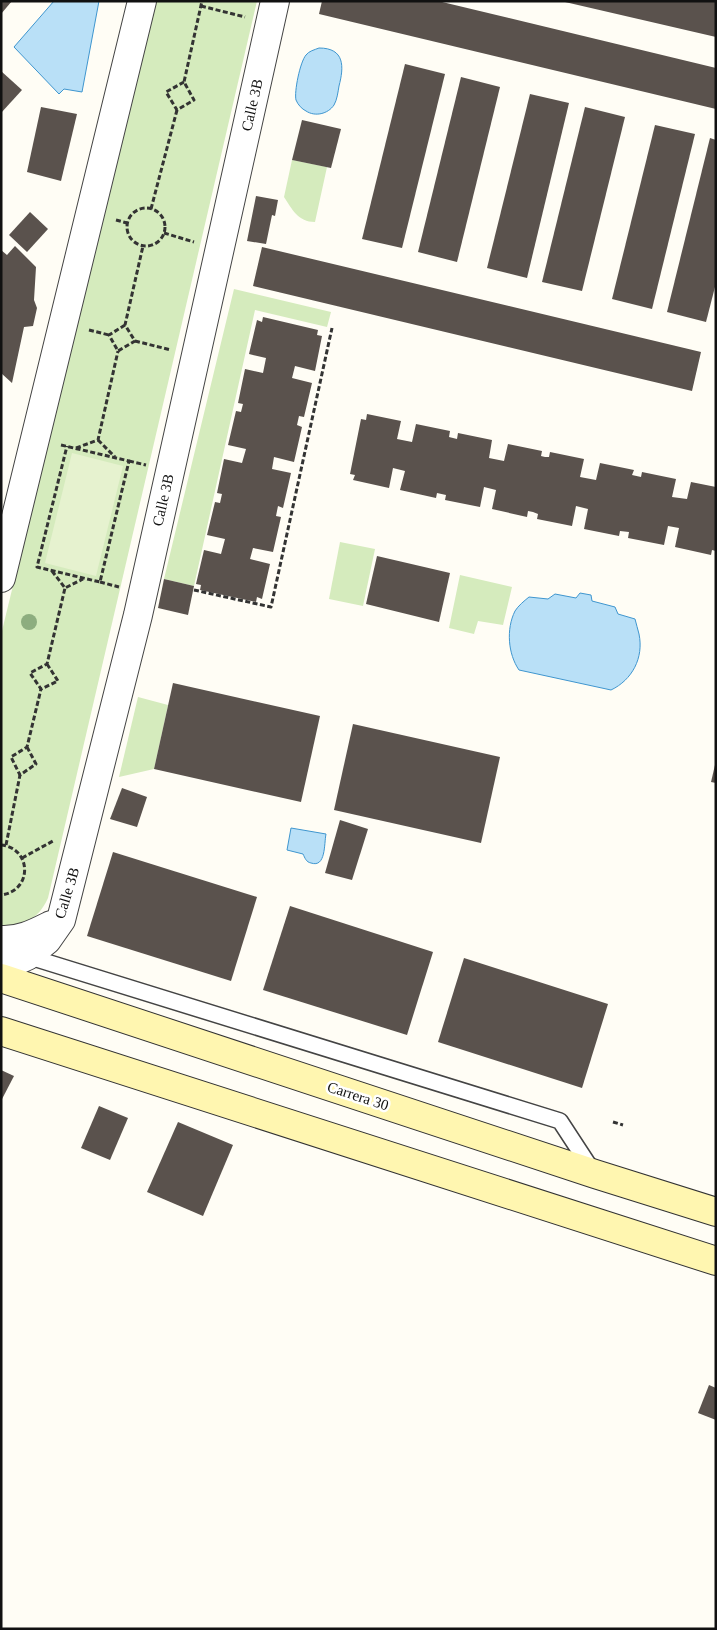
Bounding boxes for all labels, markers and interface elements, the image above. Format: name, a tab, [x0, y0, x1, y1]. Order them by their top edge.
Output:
street label: Calle 3B	[238, 77, 266, 133]
street label: Calle 3B	[149, 472, 177, 528]
street label: Calle 3B	[52, 865, 82, 921]
street label: Carrera 30	[325, 1079, 391, 1113]

